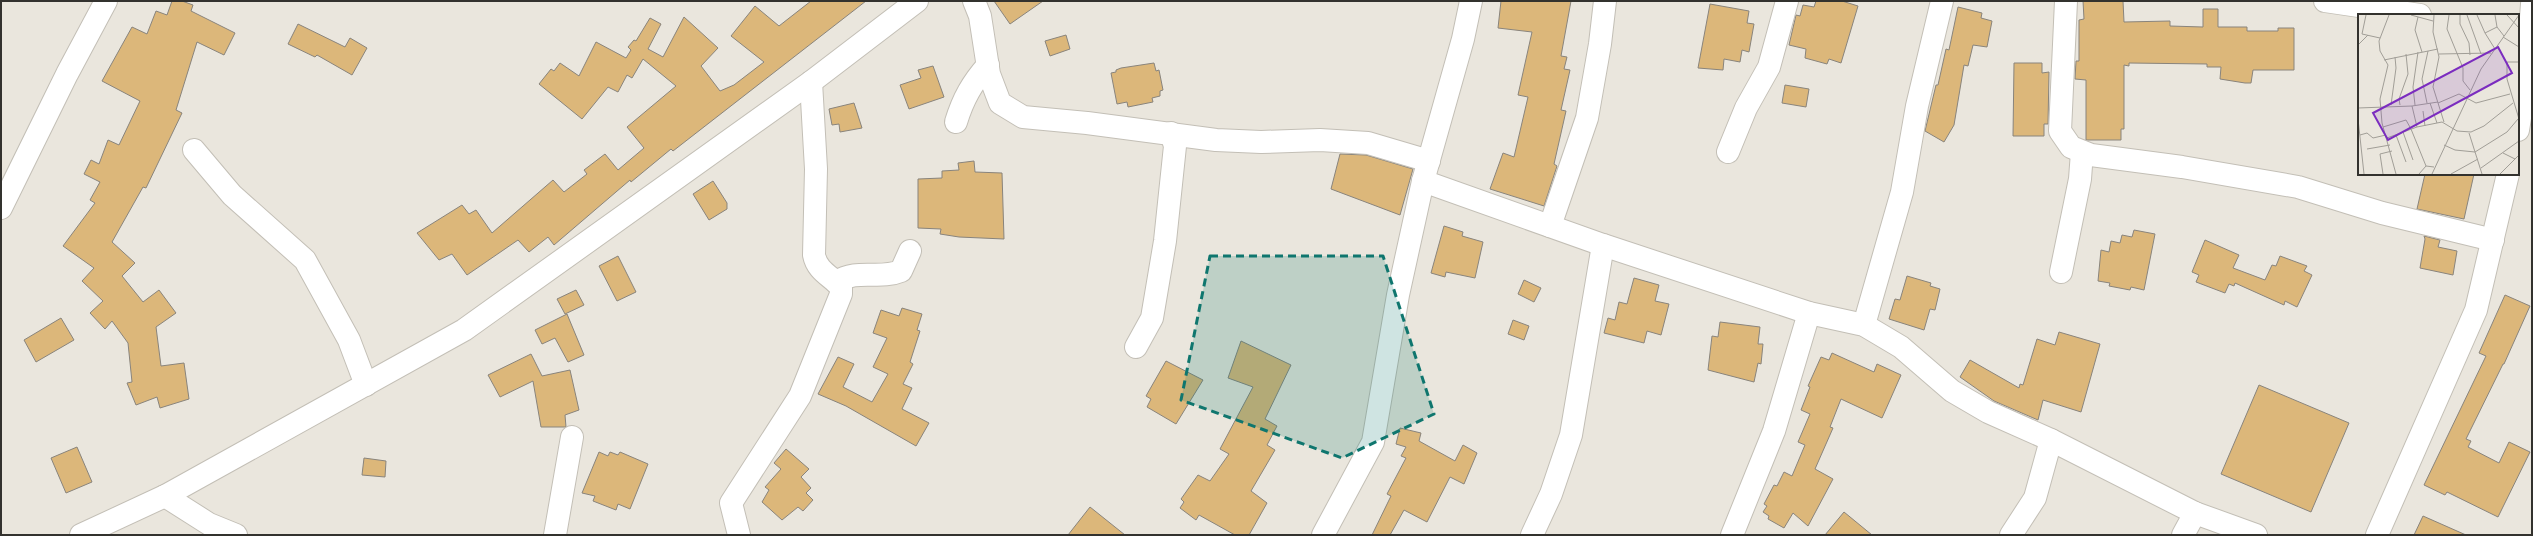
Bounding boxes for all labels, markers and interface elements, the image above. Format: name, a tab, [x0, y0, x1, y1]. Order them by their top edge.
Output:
inset map	[2358, 14, 2519, 175]

